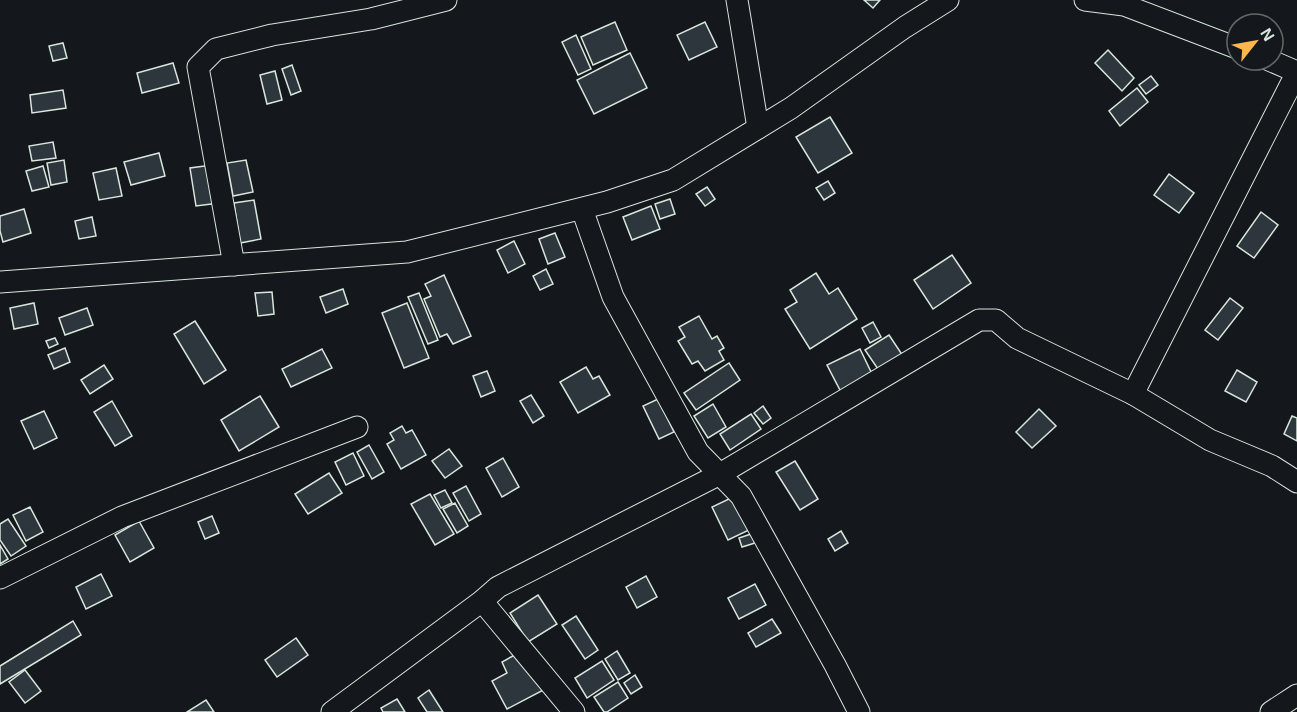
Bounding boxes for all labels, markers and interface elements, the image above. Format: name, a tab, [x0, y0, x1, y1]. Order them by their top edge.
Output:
north arrow	[1225, 12, 1285, 72]
text: N	[1257, 25, 1278, 44]

